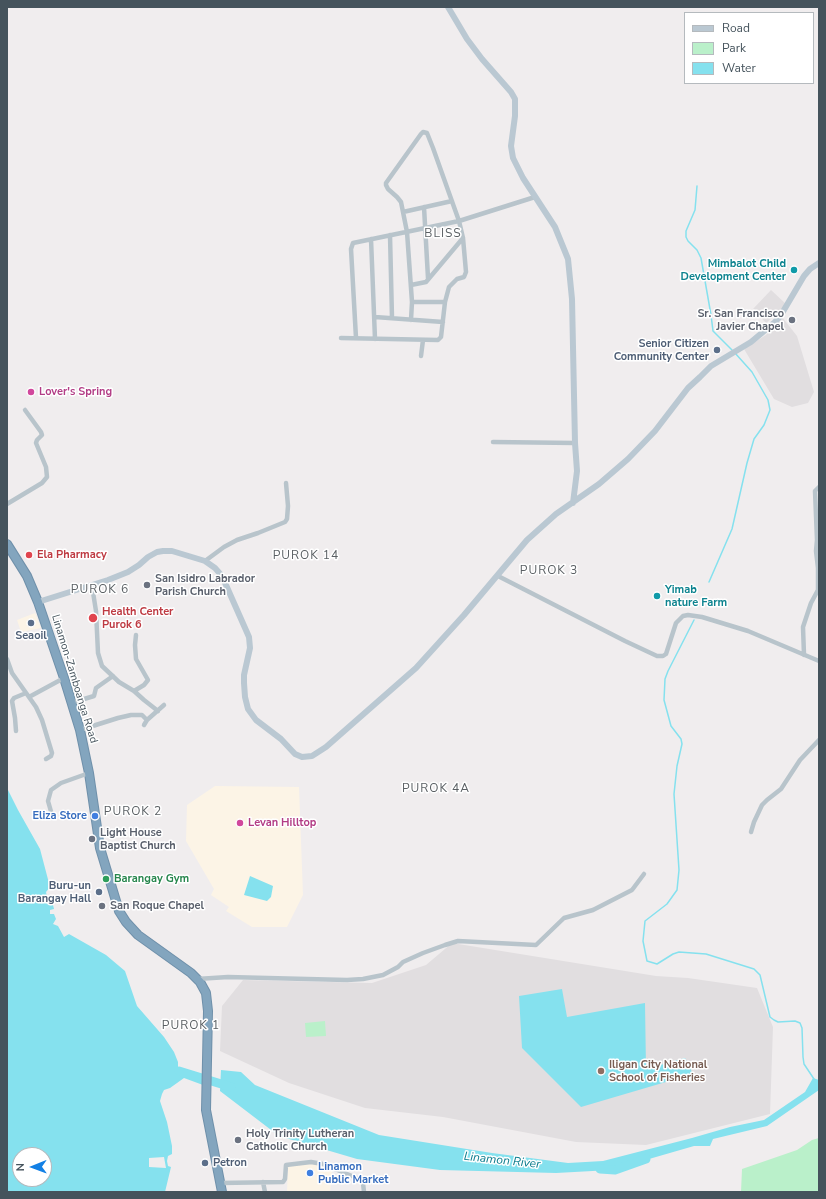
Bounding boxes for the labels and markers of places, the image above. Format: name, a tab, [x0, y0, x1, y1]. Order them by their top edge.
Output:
place label: Mimbalot Child Development Center	[681, 257, 786, 283]
marker: Mimbalot Child Development Center	[789, 265, 799, 275]
place label: Sr. San Francisco Javier Chapel	[697, 307, 784, 333]
marker: Sr. San Francisco Javier Chapel	[787, 315, 797, 325]
place label: Senior Citizen Community Center	[614, 337, 709, 363]
marker: Senior Citizen Community Center	[712, 345, 722, 355]
place label: Lover's Spring	[39, 385, 112, 399]
marker: Lover's Spring	[26, 387, 36, 397]
place label: Ela Pharmacy	[37, 548, 107, 562]
marker: Ela Pharmacy	[24, 550, 34, 560]
place label: San Isidro Labrador Parish Church	[155, 572, 255, 598]
marker: San Isidro Labrador Parish Church	[142, 580, 152, 590]
place label: Yimab nature Farm	[665, 583, 727, 609]
marker: Yimab nature Farm	[652, 591, 662, 601]
place label: Health Center Purok 6	[102, 605, 173, 631]
marker: Health Center Purok 6	[87, 612, 99, 624]
marker: Seaoil	[26, 618, 36, 628]
place label: Seaoil	[15, 629, 47, 643]
place label: Eliza Store	[32, 809, 87, 823]
marker: Eliza Store	[90, 811, 100, 821]
place label: Levan Hilltop	[248, 816, 316, 830]
marker: Levan Hilltop	[235, 818, 245, 828]
place label: Light House Baptist Church	[100, 826, 176, 852]
marker: Light House Baptist Church	[87, 834, 97, 844]
place label: Barangay Gym	[114, 872, 189, 886]
marker: Barangay Gym	[101, 874, 111, 884]
place label: Buru-un Barangay Hall	[18, 879, 91, 905]
marker: Buru-un Barangay Hall	[94, 887, 104, 897]
place label: San Roque Chapel	[110, 899, 204, 913]
marker: San Roque Chapel	[97, 901, 107, 911]
place label: Iligan City National School of Fisheries	[609, 1058, 707, 1084]
marker: Iligan City National School of Fisheries	[596, 1066, 606, 1076]
place label: Holy Trinity Lutheran Catholic Church	[246, 1127, 354, 1153]
marker: Holy Trinity Lutheran Catholic Church	[233, 1135, 243, 1145]
place label: Petron	[213, 1156, 247, 1170]
marker: Petron	[200, 1158, 210, 1168]
place label: Linamon Public Market	[318, 1160, 388, 1186]
marker: Linamon Public Market	[305, 1168, 315, 1178]

